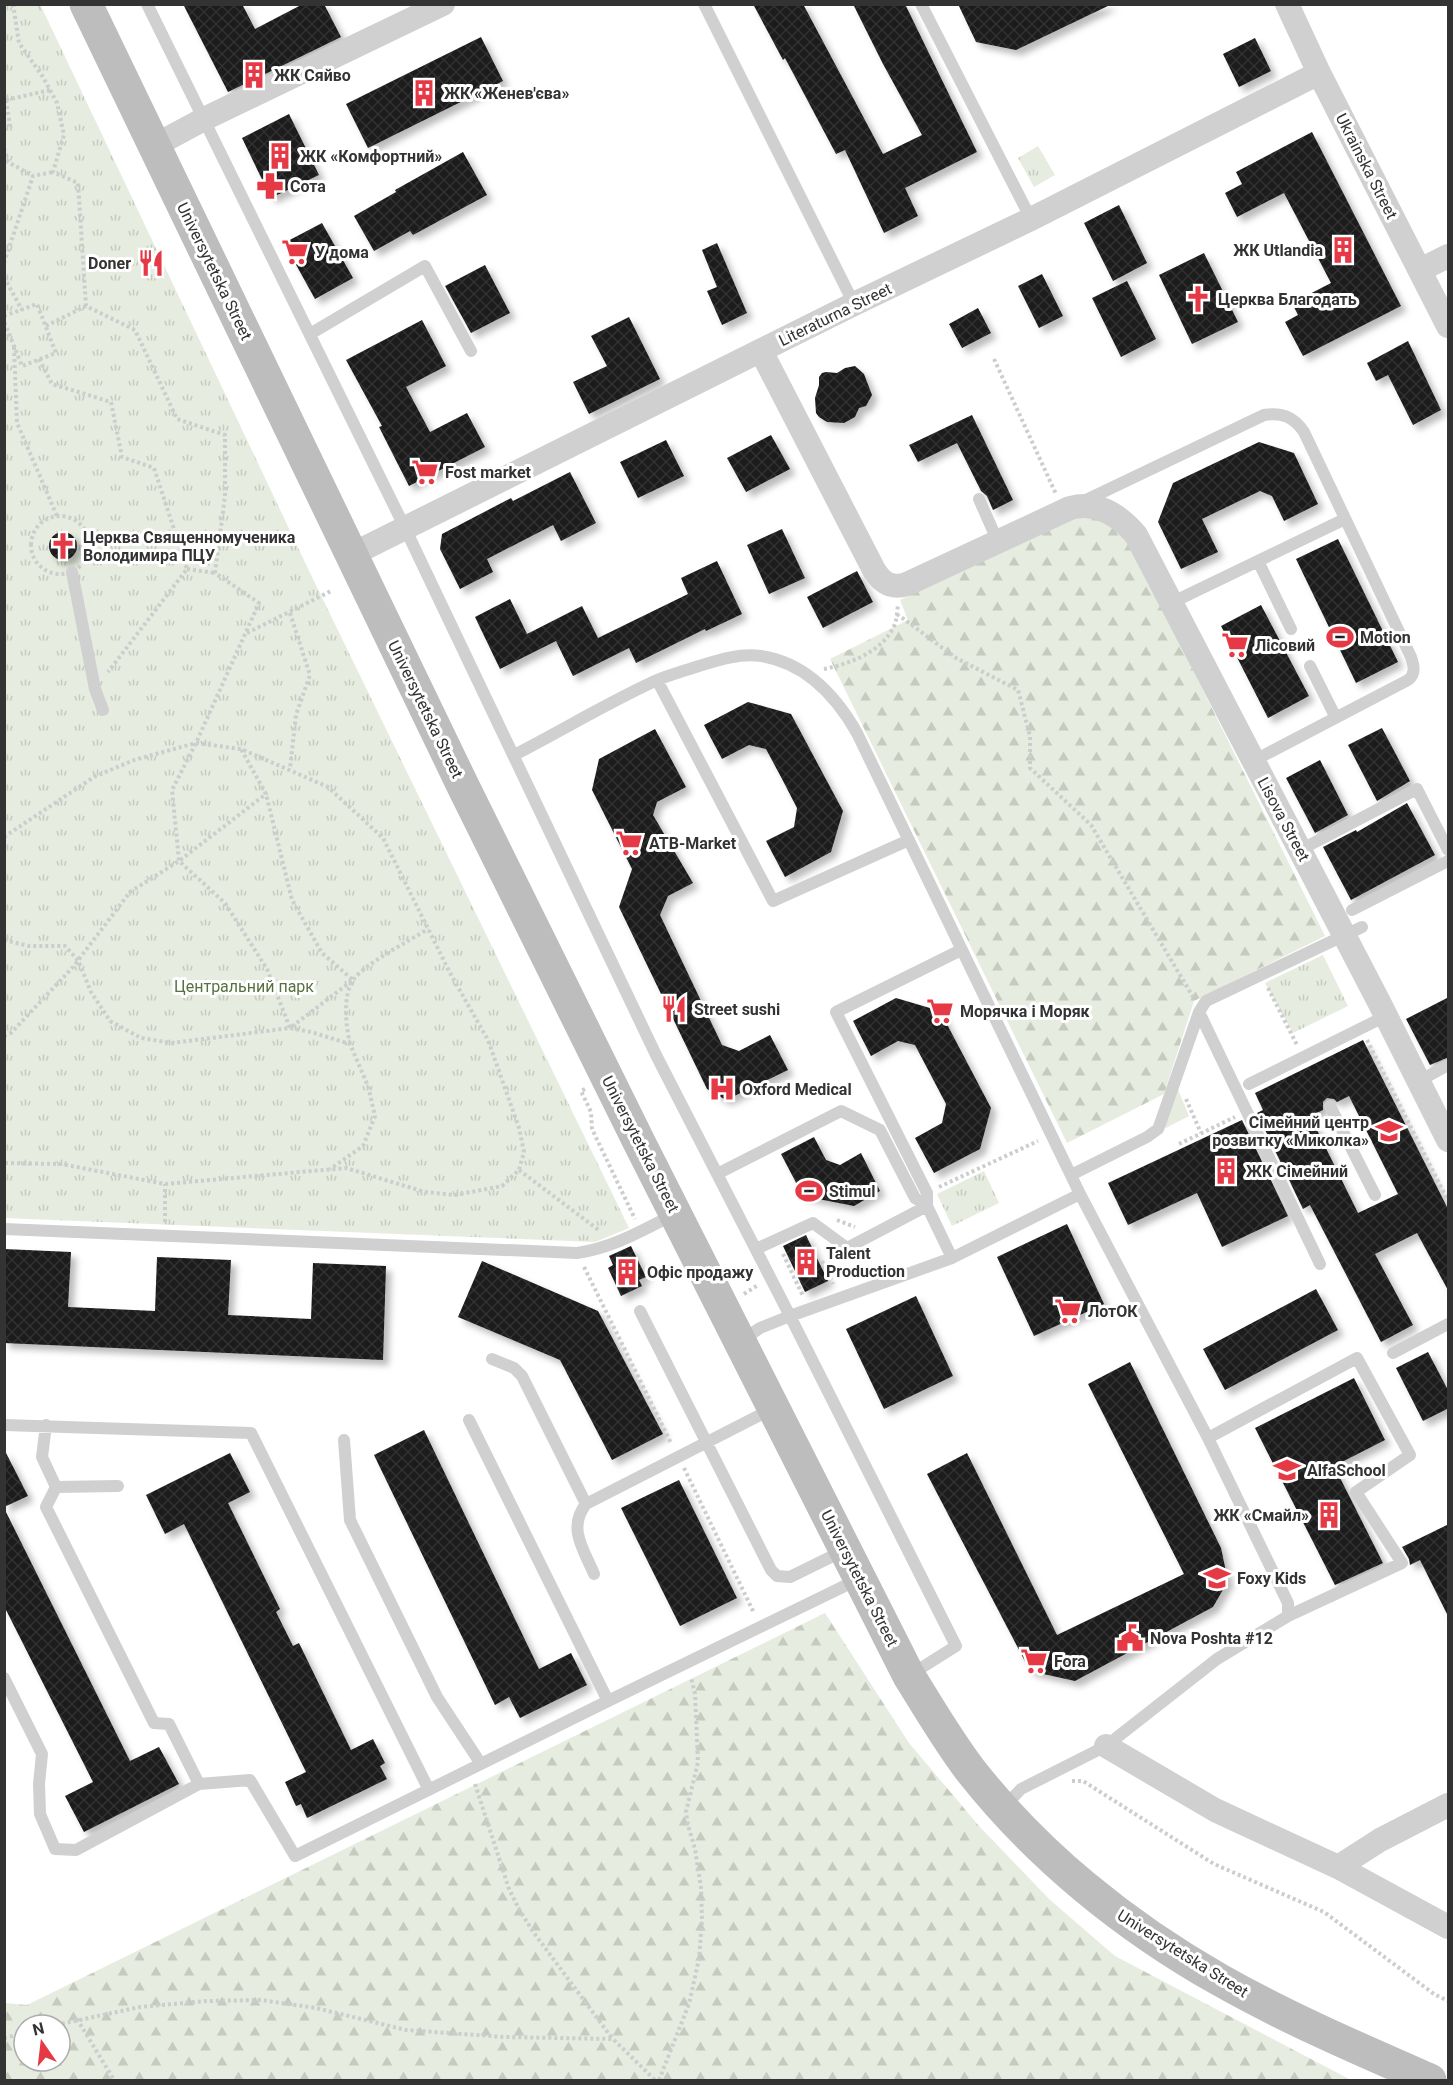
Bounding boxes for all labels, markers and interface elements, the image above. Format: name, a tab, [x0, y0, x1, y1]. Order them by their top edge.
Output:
building icon: ЖК Сяйво	[239, 60, 269, 90]
place label: ЖК Сяйво	[274, 66, 351, 85]
building icon: ЖК «Женев'єва»	[409, 78, 439, 108]
place label: ЖК «Женев'єва»	[444, 84, 569, 103]
street label: Ukrainska Street	[1332, 110, 1401, 222]
building icon: ЖК «Комфортний»	[265, 141, 295, 171]
place label: ЖК «Комфортний»	[300, 147, 442, 166]
pharmacy icon: Сота	[255, 171, 285, 201]
place label: Сота	[290, 177, 326, 196]
street label: Universytetska Street	[173, 199, 256, 343]
building icon: ЖК Utlandia	[1328, 235, 1358, 265]
supermarket icon: У дома	[280, 237, 310, 267]
place label: ЖК Utlandia	[1233, 241, 1323, 260]
place label: У дома	[315, 243, 369, 262]
restaurant icon: Doner	[136, 248, 166, 278]
place label: Doner	[88, 254, 131, 273]
street label: Literaturna Street	[776, 279, 895, 350]
church icon: Церква Благодать	[1183, 284, 1213, 314]
place label: Церква Благодать	[1218, 290, 1357, 309]
supermarket icon: Fost market	[410, 457, 440, 487]
place label: Fost market	[445, 463, 532, 482]
place label: Церква Священномученика Володимира ПЦУ	[83, 528, 296, 565]
church icon: Церква Священномученика Володимира ПЦУ	[48, 531, 78, 561]
sports icon: Motion	[1325, 622, 1355, 652]
place label: Motion	[1360, 628, 1411, 647]
supermarket icon: Лісовий	[1220, 630, 1250, 660]
place label: Лісовий	[1255, 636, 1315, 655]
street label: Universytetska Street	[384, 637, 467, 781]
street label: Lisova Street	[1254, 774, 1314, 864]
supermarket icon: ATB-Market	[614, 828, 644, 858]
place label: ATB-Market	[649, 834, 737, 853]
park label: Центральний парк	[174, 977, 314, 996]
restaurant icon: Street sushi	[659, 994, 689, 1024]
supermarket icon: Морячка і Моряк	[925, 996, 955, 1026]
place label: Street sushi	[694, 1000, 780, 1019]
place label: Морячка і Моряк	[960, 1002, 1091, 1021]
street label: Universytetska Street	[598, 1073, 683, 1216]
hospital icon: Oxford Medical	[707, 1074, 737, 1104]
place label: Oxford Medical	[742, 1080, 852, 1099]
place label: Сімейний центр розвитку «Миколка»	[1212, 1113, 1369, 1150]
school or university icon: Сімейний центр розвитку «Миколка»	[1374, 1116, 1404, 1146]
building icon: ЖК Сімейний	[1211, 1156, 1241, 1186]
place label: ЖК Сімейний	[1246, 1162, 1348, 1181]
sports icon: Stimul	[794, 1176, 824, 1206]
place label: Stimul	[829, 1182, 876, 1201]
place label: Talent Production	[826, 1244, 905, 1281]
building icon: Talent Production	[791, 1247, 821, 1277]
building icon: Офіс продажу	[612, 1257, 642, 1287]
place label: Офіс продажу	[647, 1263, 754, 1282]
supermarket icon: ЛотОК	[1053, 1296, 1083, 1326]
place label: ЛотОК	[1088, 1302, 1138, 1321]
school or university icon: AlfaSchool	[1272, 1455, 1302, 1485]
place label: AlfaSchool	[1307, 1461, 1386, 1480]
building icon: ЖК «Смайл»	[1314, 1500, 1344, 1530]
place label: ЖК «Смайл»	[1213, 1506, 1309, 1525]
street label: Universytetska Street	[817, 1507, 902, 1650]
school or university icon: Foxy Kids	[1202, 1563, 1232, 1593]
place label: Foxy Kids	[1237, 1569, 1306, 1588]
public building icon: Nova Poshta #12	[1115, 1623, 1145, 1653]
place label: Nova Poshta #12	[1150, 1629, 1273, 1648]
supermarket icon: Fora	[1019, 1646, 1049, 1676]
place label: Fora	[1054, 1652, 1086, 1671]
street label: Universytetska Street	[1114, 1905, 1252, 2001]
north arrow	[12, 2013, 72, 2073]
text: N	[31, 2018, 46, 2040]

